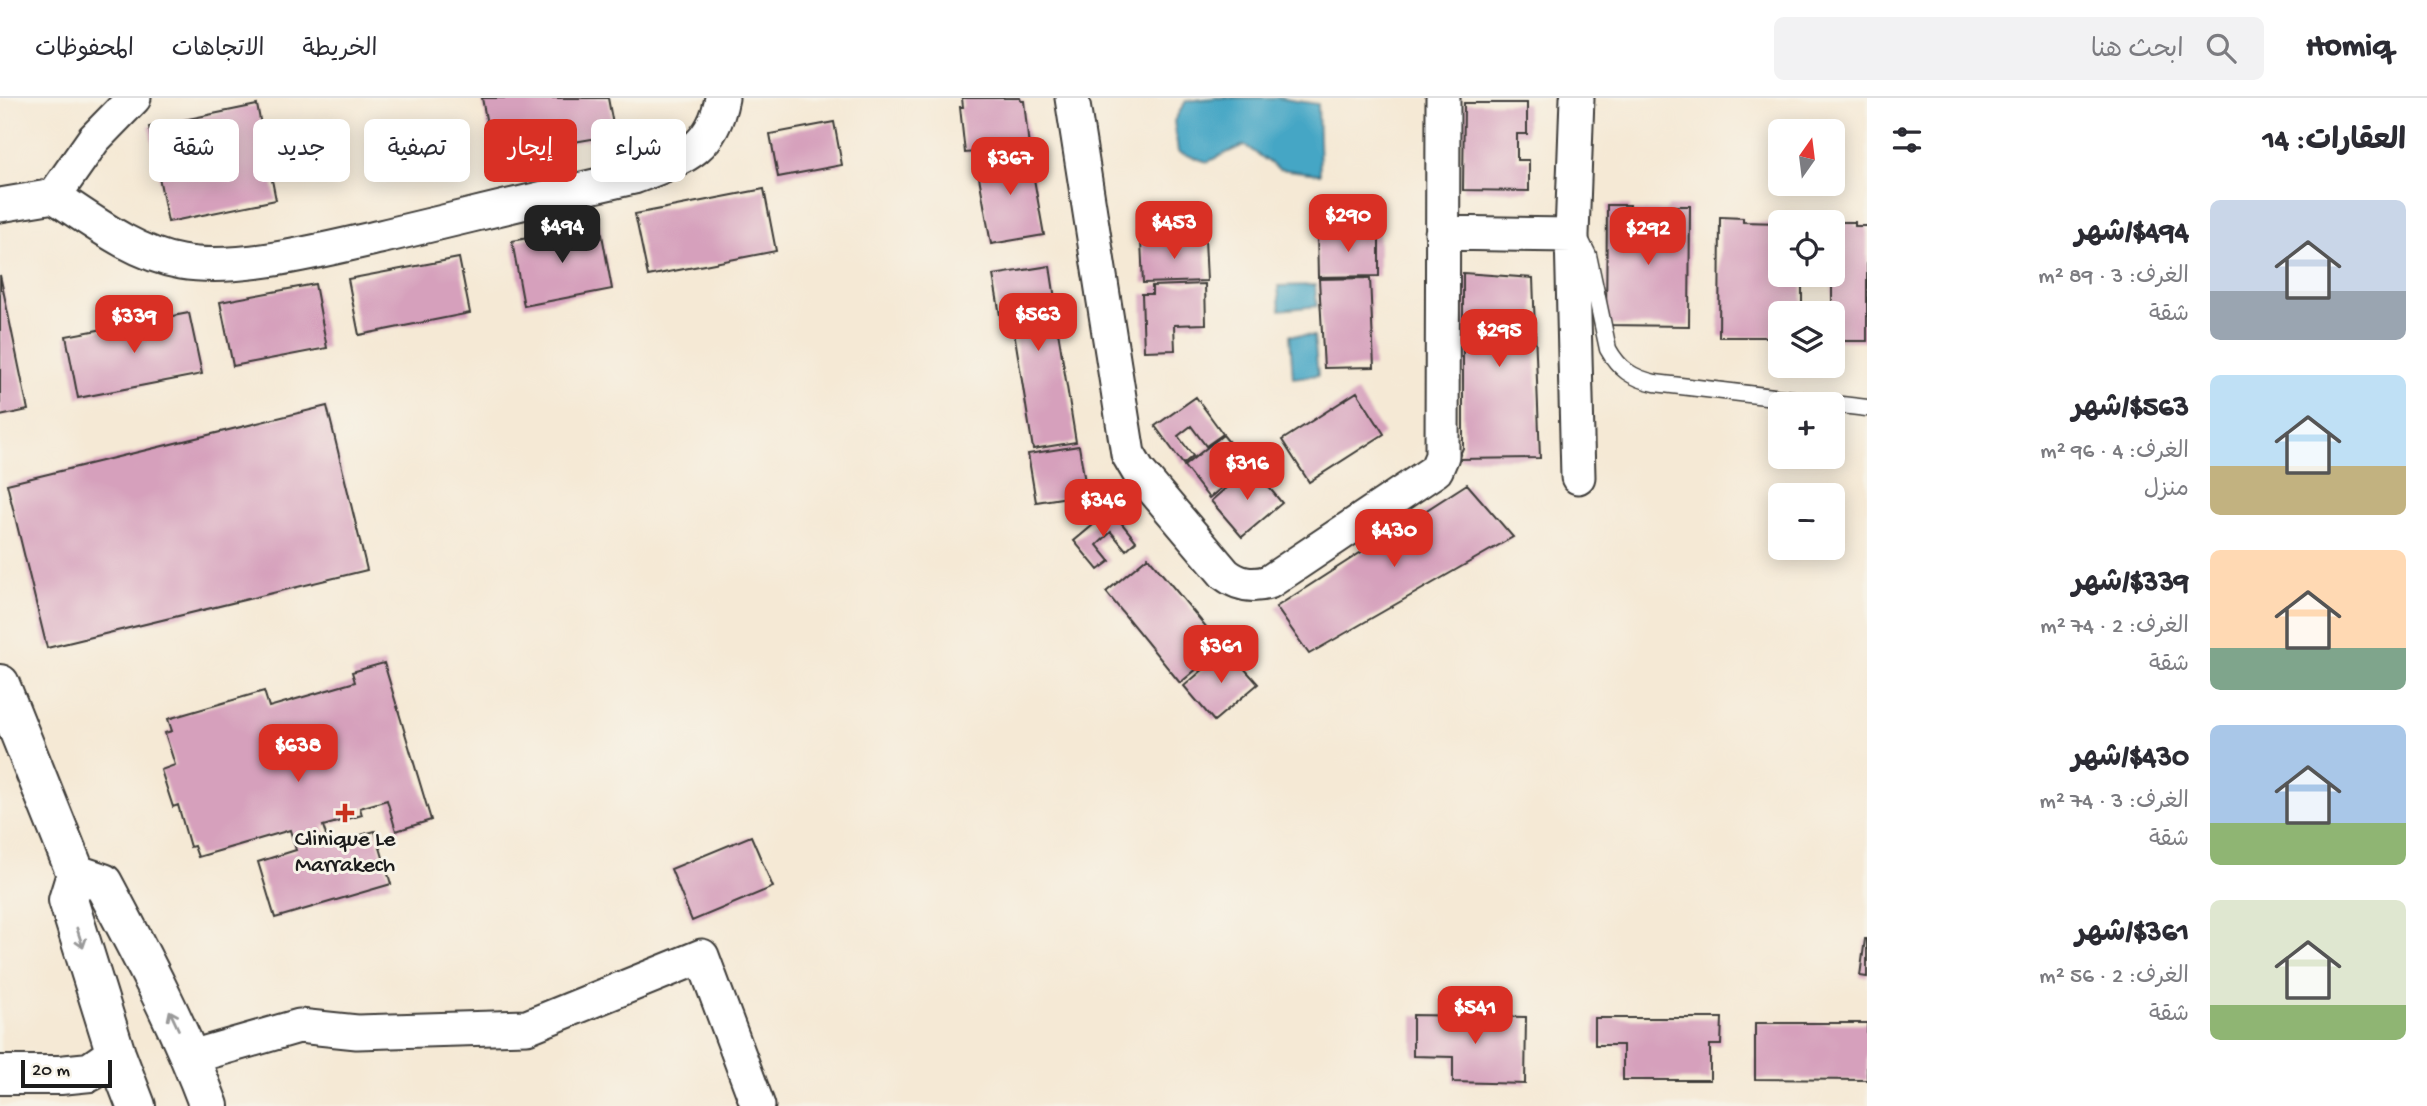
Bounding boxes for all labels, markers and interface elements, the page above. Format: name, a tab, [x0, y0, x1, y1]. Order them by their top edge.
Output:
search box	[1774, 17, 2264, 80]
icon: search	[2202, 29, 2240, 67]
text: Homiq	[2306, 29, 2392, 67]
text: المحفوظات	[35, 36, 134, 65]
text: الاتجاهات	[172, 36, 265, 65]
text: الخريطة	[303, 36, 377, 65]
text: ابحث هنا	[2091, 36, 2184, 67]
chip: شقة	[149, 119, 239, 182]
chip: جديد	[253, 119, 350, 182]
chip: تصفية	[364, 119, 470, 182]
chip: إيجار	[484, 119, 577, 182]
chip: شراء	[591, 119, 686, 182]
north arrow	[1768, 119, 1844, 196]
map controls	[1768, 119, 1845, 560]
icon: filters	[1888, 121, 1926, 159]
text: العقارات: 14	[2263, 125, 2406, 160]
pin: $367	[969, 138, 1051, 197]
text: $367	[987, 146, 1033, 173]
pin: $290	[1307, 194, 1389, 254]
pin: $453	[1133, 202, 1215, 261]
text: $290	[1325, 203, 1371, 230]
pin: $494	[521, 206, 603, 265]
pin: $292	[1607, 208, 1689, 267]
text: $453	[1151, 210, 1197, 237]
button: locate	[1768, 210, 1845, 287]
text: $494	[540, 214, 584, 241]
text: $292	[1626, 216, 1670, 243]
text: $494/شهر	[2075, 217, 2189, 252]
icon: home	[2266, 228, 2350, 312]
text: الغرف: 3 · 89 m²	[2038, 264, 2189, 291]
pin: $563	[997, 294, 1079, 353]
pin: $339	[93, 296, 175, 355]
button: layers	[1768, 301, 1845, 378]
text: $563	[1015, 302, 1061, 329]
text: شقة	[2149, 302, 2189, 329]
text: $339	[111, 304, 157, 331]
pin: $295	[1458, 310, 1540, 369]
text: $295	[1476, 318, 1522, 345]
button: +	[1768, 392, 1845, 469]
text: $563/شهر	[2072, 392, 2189, 427]
icon: home	[2266, 403, 2350, 487]
text: الغرف: 4 · 96 m²	[2040, 439, 2189, 466]
pin: $316	[1206, 442, 1288, 502]
text: $316	[1225, 451, 1269, 478]
text: منزل	[2144, 477, 2189, 504]
pin: $346	[1062, 480, 1144, 539]
button: −	[1768, 483, 1845, 560]
text: $346	[1081, 488, 1125, 515]
pin: $430	[1353, 510, 1435, 569]
text: $430	[1371, 518, 1417, 545]
text: $339/شهر	[2072, 567, 2189, 602]
icon: home	[2266, 578, 2350, 662]
text: الغرف: 2 · 74 m²	[2040, 614, 2189, 641]
pin: $361	[1180, 626, 1262, 685]
text: $361	[1199, 634, 1243, 661]
text: شقة	[2149, 652, 2189, 679]
pin: $638	[257, 724, 339, 784]
text: $638	[275, 733, 321, 760]
text: $430/شهر	[2072, 742, 2189, 777]
icon: home	[2266, 753, 2350, 837]
text: الغرف: 3 · 74 m²	[2039, 789, 2189, 816]
marker: Clinique Le Marrakech	[335, 803, 355, 823]
place label: Clinique Le Marrakech	[295, 827, 396, 880]
text: شقة	[2149, 827, 2189, 854]
text: $361/شهر	[2076, 917, 2189, 952]
one-way arrow	[75, 927, 87, 949]
icon: home	[2266, 928, 2350, 1012]
text: الغرف: 2 · 56 m²	[2039, 964, 2189, 991]
pin: $541	[1434, 986, 1516, 1046]
text: $541	[1454, 995, 1496, 1022]
text: شقة	[2149, 1002, 2189, 1029]
one-way arrow	[167, 1010, 180, 1031]
scale bar	[21, 1057, 112, 1089]
text: 20 m	[32, 1060, 70, 1083]

